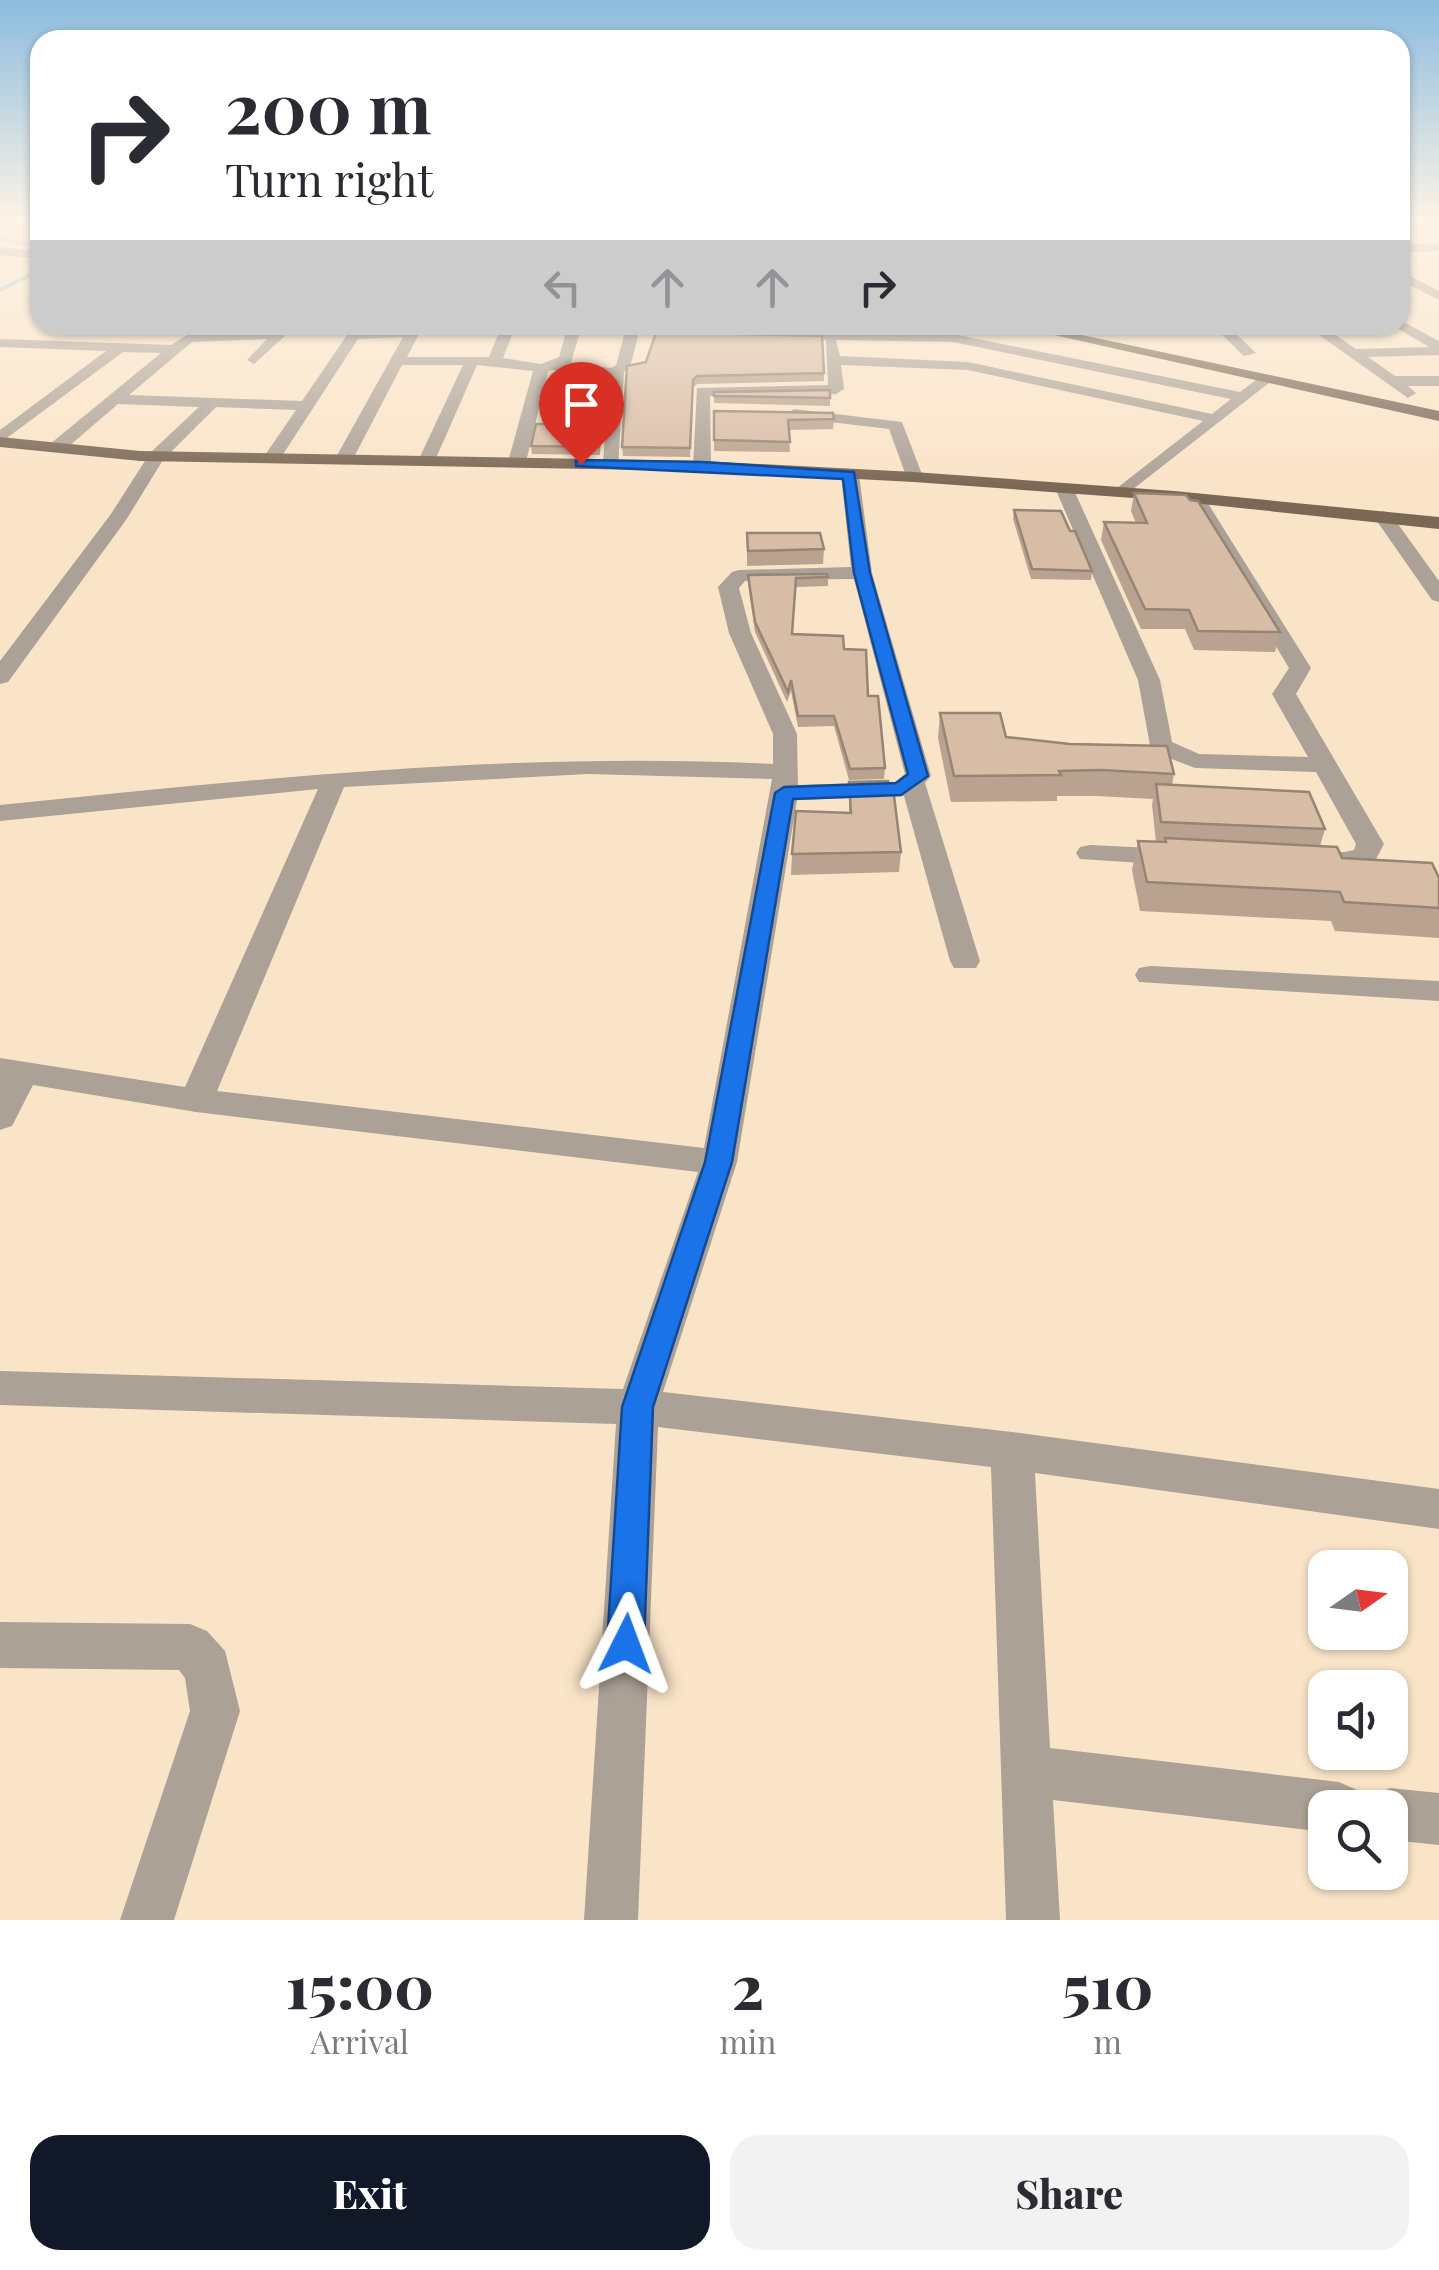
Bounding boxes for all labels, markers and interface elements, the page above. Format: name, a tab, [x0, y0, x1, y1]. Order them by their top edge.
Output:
text: 200 m	[225, 58, 432, 152]
icon: right	[60, 70, 190, 200]
text: Turn right	[225, 148, 433, 208]
icon: left	[535, 260, 590, 315]
icon: ahead	[640, 260, 695, 315]
icon: ahead	[745, 260, 800, 315]
icon: right	[850, 260, 905, 315]
pin	[539, 362, 624, 465]
icon: arrive	[554, 377, 609, 432]
north arrow	[1308, 1550, 1408, 1650]
map controls	[1308, 1550, 1408, 1890]
position arrow	[574, 1592, 678, 1696]
button: sound	[1308, 1670, 1408, 1770]
button: search	[1308, 1790, 1408, 1890]
text: 15:00	[286, 1944, 434, 2024]
text: 2	[732, 1944, 764, 2024]
text: 510	[1062, 1944, 1153, 2024]
text: Arrival	[310, 2019, 409, 2062]
text: min	[719, 2019, 776, 2062]
text: m	[1093, 2019, 1122, 2062]
button: Exit	[30, 2135, 710, 2250]
button: Share	[730, 2135, 1409, 2250]

